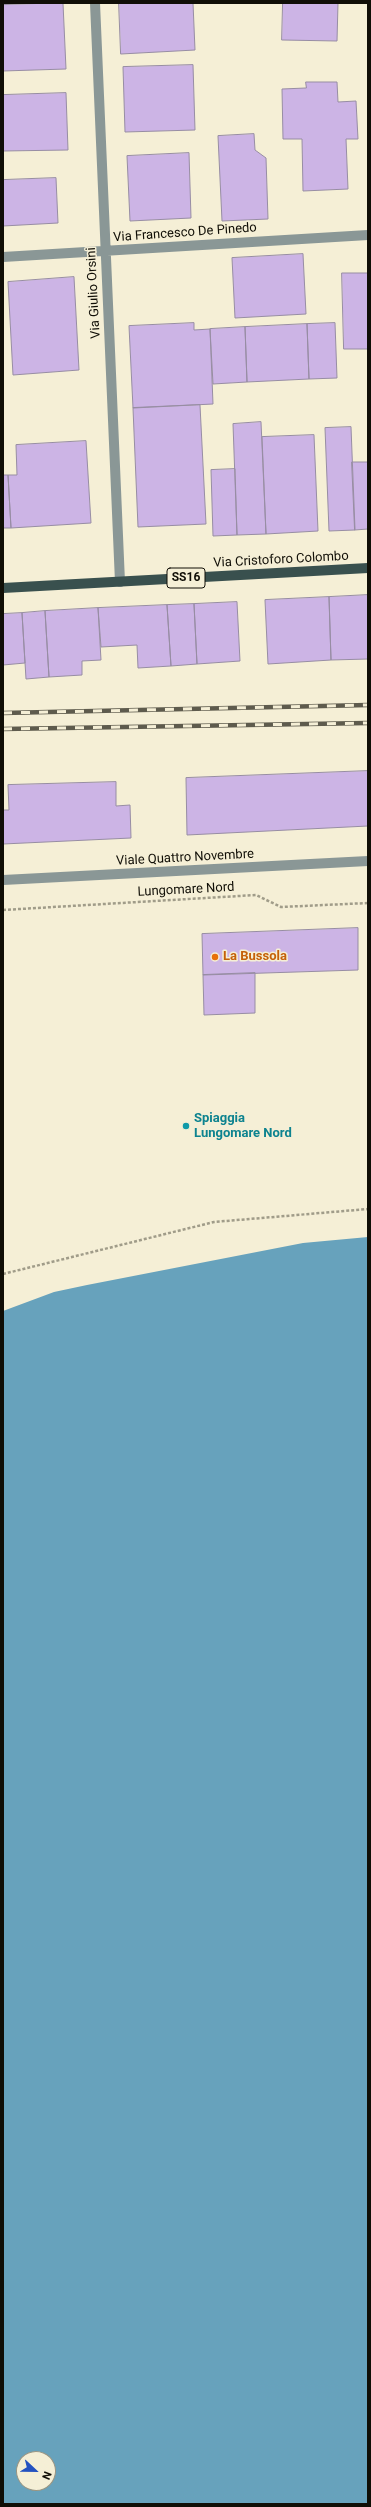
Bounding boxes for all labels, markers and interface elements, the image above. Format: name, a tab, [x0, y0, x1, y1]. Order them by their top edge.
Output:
street label: Via Francesco De Pinedo	[113, 220, 257, 246]
street label: Via Giulio Orsini	[84, 247, 104, 339]
street label: Via Cristoforo Colombo	[213, 549, 349, 571]
road number: SS16	[167, 568, 205, 588]
street label: Viale Quattro Novembre	[116, 847, 254, 869]
street label: Lungomare Nord	[137, 880, 235, 900]
place label: La Bussola	[223, 949, 287, 965]
marker: La Bussola	[210, 952, 220, 962]
place label: Spiaggia Lungomare Nord	[194, 1111, 292, 1142]
marker: Spiaggia Lungomare Nord	[181, 1121, 191, 1131]
north arrow	[16, 2451, 56, 2491]
text: N	[39, 2469, 54, 2481]

